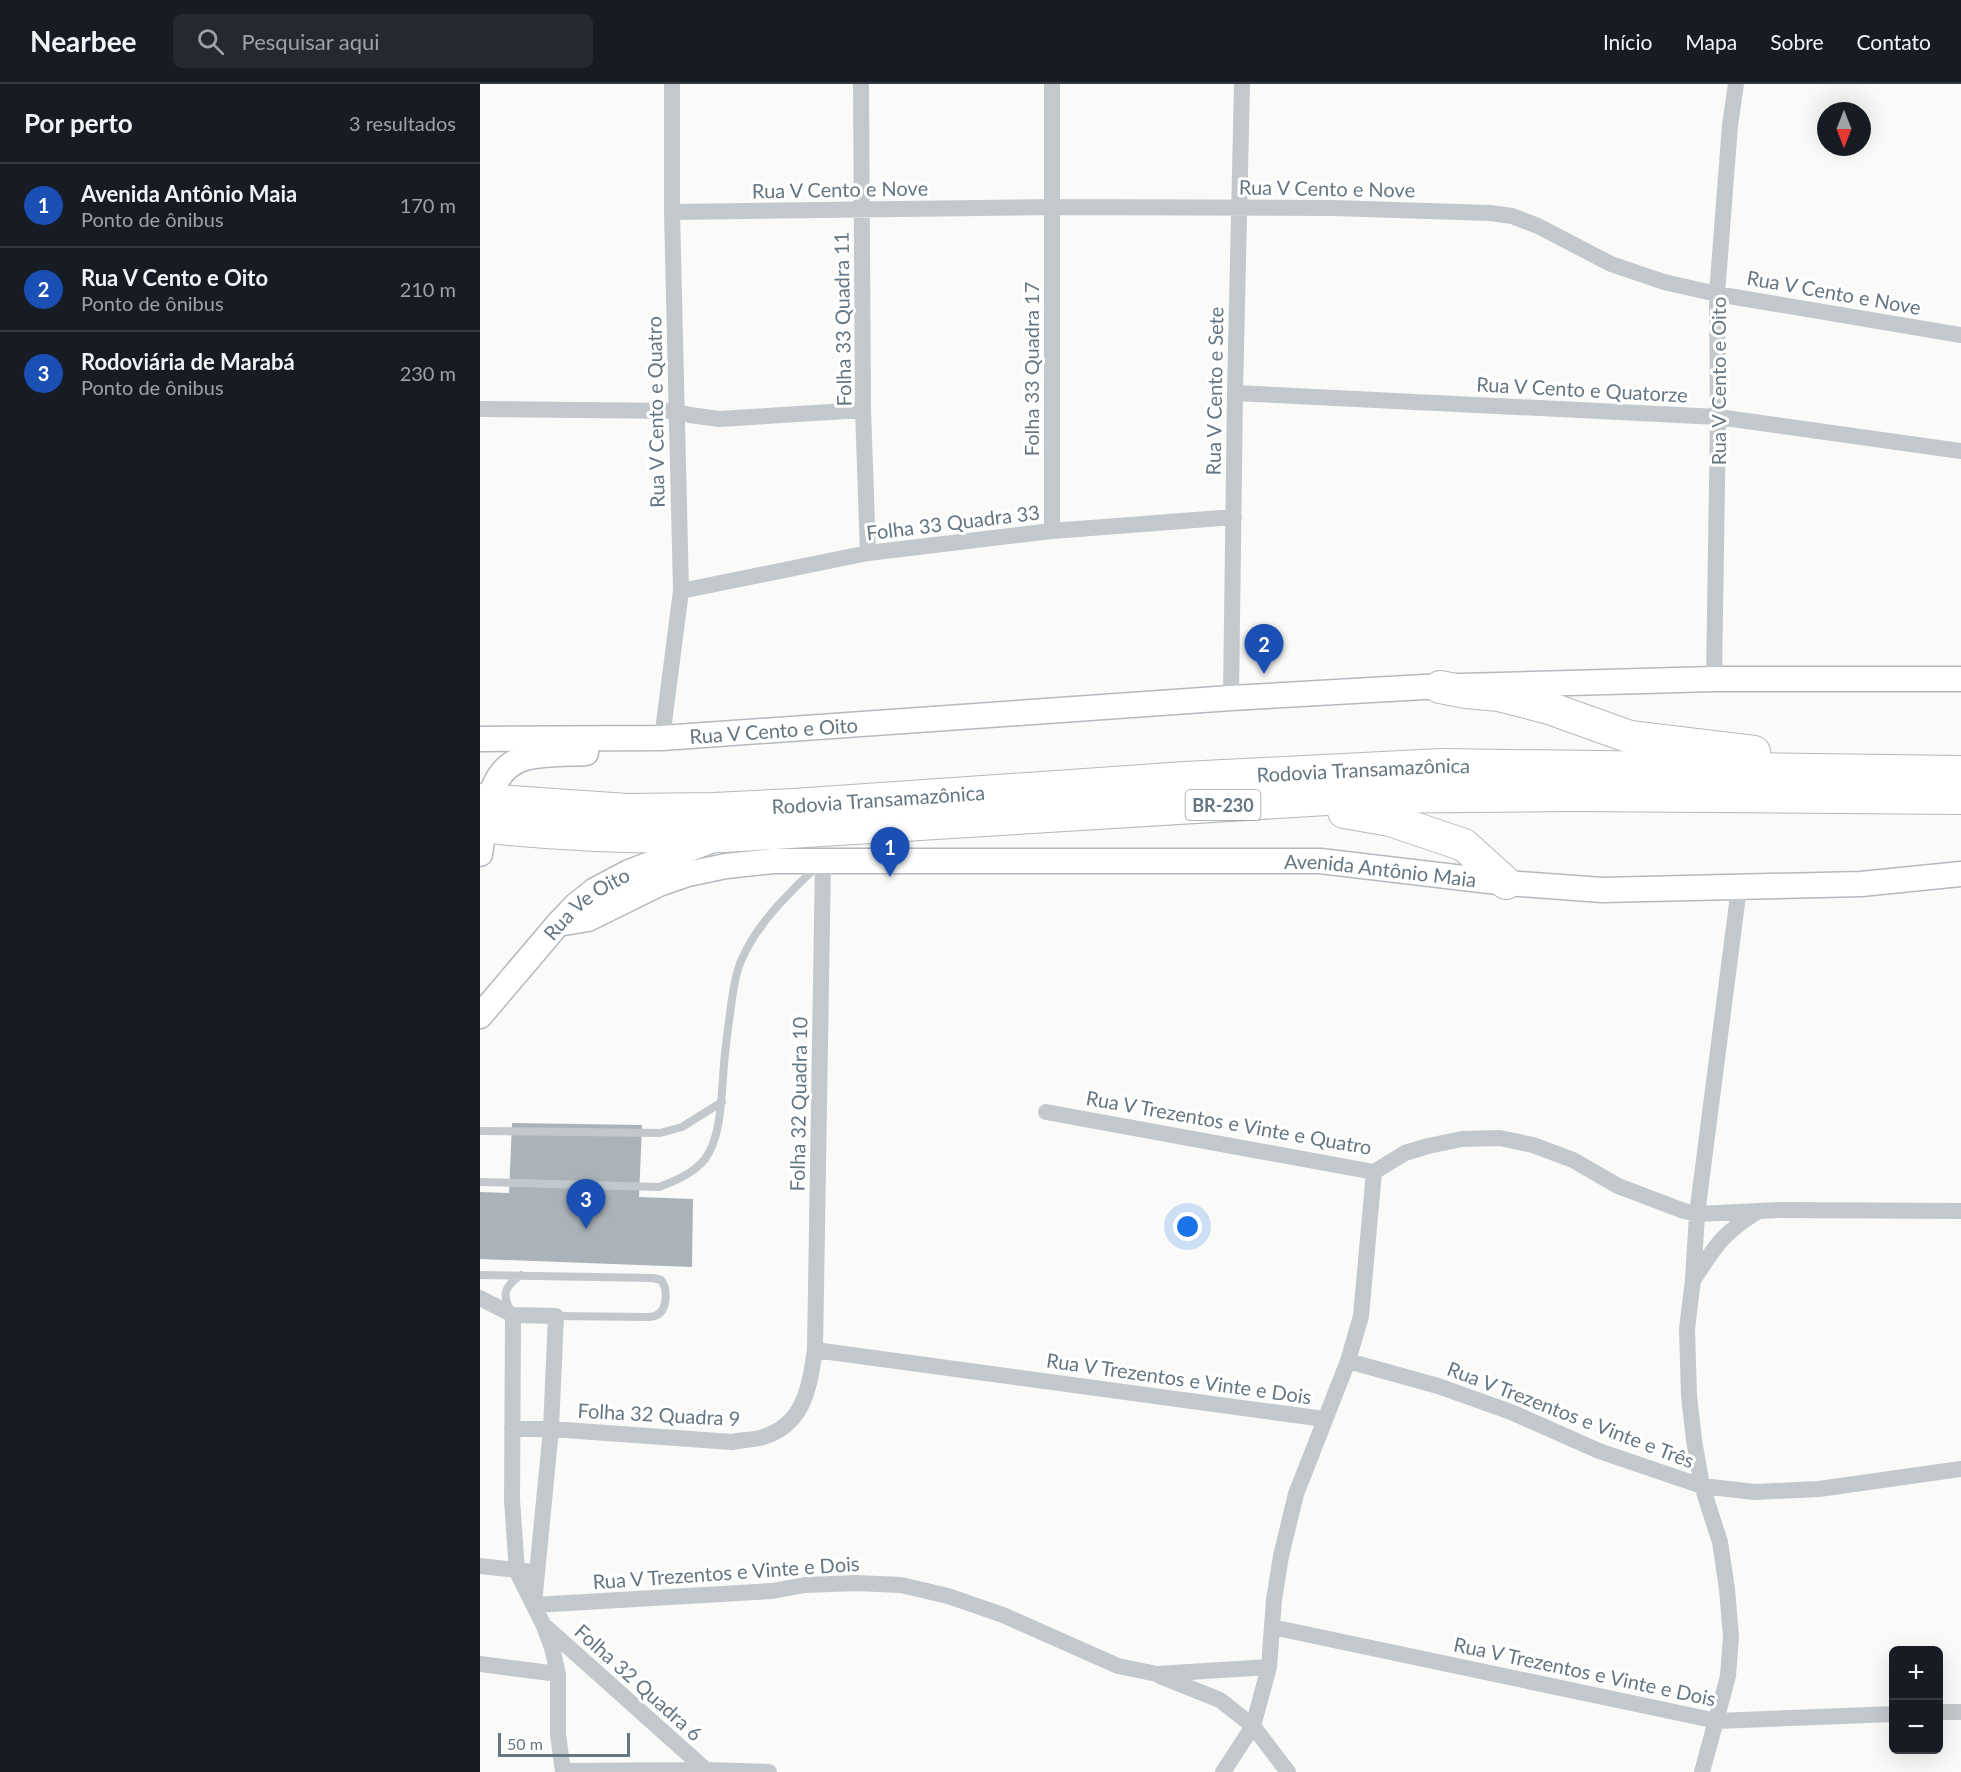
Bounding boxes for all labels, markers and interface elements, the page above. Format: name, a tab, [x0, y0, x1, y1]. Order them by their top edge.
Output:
search box	[173, 14, 593, 68]
text: Nearbee	[30, 24, 137, 58]
icon: search	[194, 25, 227, 58]
text: Pesquisar aqui	[242, 28, 380, 55]
text: Início	[1603, 29, 1652, 54]
text: Mapa	[1685, 29, 1737, 54]
text: Sobre	[1770, 29, 1823, 54]
text: Contato	[1856, 29, 1931, 54]
north arrow	[1817, 102, 1871, 156]
text: Por perto	[24, 107, 133, 139]
text: 3 resultados	[349, 111, 456, 135]
street label: Rua V Cento e Nove	[1239, 174, 1415, 202]
street label: Rua V Cento e Nove	[752, 175, 928, 203]
text: Avenida Antônio Maia	[81, 180, 297, 207]
text: 1	[38, 193, 49, 217]
text: 170 m	[400, 193, 456, 217]
text: Ponto de ônibus	[81, 207, 224, 231]
street label: Folha 33 Quadra 11	[828, 232, 856, 406]
text: Rua V Cento e Oito	[81, 264, 268, 291]
street label: Rua V Cento e Nove	[1745, 265, 1923, 319]
text: 2	[38, 277, 49, 301]
text: 210 m	[400, 277, 456, 301]
street label: Folha 33 Quadra 17	[1019, 282, 1043, 456]
text: Ponto de ônibus	[81, 291, 224, 315]
street label: Rua V Cento e Oito	[1706, 297, 1730, 465]
street label: Rua V Cento e Sete	[1201, 307, 1227, 475]
street label: Rua V Cento e Quatro	[641, 316, 669, 508]
text: Rodoviária de Marabá	[81, 348, 295, 375]
text: 3	[38, 361, 49, 385]
text: 230 m	[400, 361, 456, 385]
street label: Rua V Cento e Quatorze	[1476, 371, 1688, 407]
text: Ponto de ônibus	[81, 375, 224, 399]
street label: Folha 33 Quadra 33	[865, 499, 1041, 545]
pin: 2	[1244, 624, 1284, 674]
street label: Rua V Cento e Oito	[689, 712, 859, 748]
street label: Rodovia Transamazônica	[1256, 753, 1470, 786]
street label: Rodovia Transamazônica	[771, 780, 986, 818]
road number: BR-230	[1186, 790, 1260, 820]
pin: 1	[870, 828, 910, 877]
street label: Avenida Antônio Maia	[1284, 849, 1478, 891]
street label: Rua Ve Oito	[538, 862, 634, 945]
street label: Folha 32 Quadra 10	[784, 1017, 812, 1191]
street label: Rua V Trezentos e Vinte e Quatro	[1084, 1085, 1374, 1159]
pin: 3	[566, 1180, 606, 1229]
your location	[1173, 1212, 1202, 1241]
street label: Rua V Trezentos e Vinte e Dois	[1045, 1348, 1313, 1408]
street label: Rua V Trezentos e Vinte e Três	[1444, 1356, 1698, 1472]
street label: Folha 32 Quadra 9	[577, 1398, 741, 1430]
street label: Rua V Trezentos e Vinte e Dois	[592, 1551, 860, 1593]
street label: Folha 32 Quadra 6	[570, 1619, 708, 1745]
street label: Rua V Trezentos e Vinte e Dois	[1452, 1631, 1718, 1711]
map controls	[1889, 1646, 1943, 1754]
button: +	[1889, 1646, 1943, 1700]
button: −	[1889, 1700, 1943, 1754]
scale bar	[498, 1730, 630, 1758]
text: 50 m	[507, 1734, 543, 1753]

